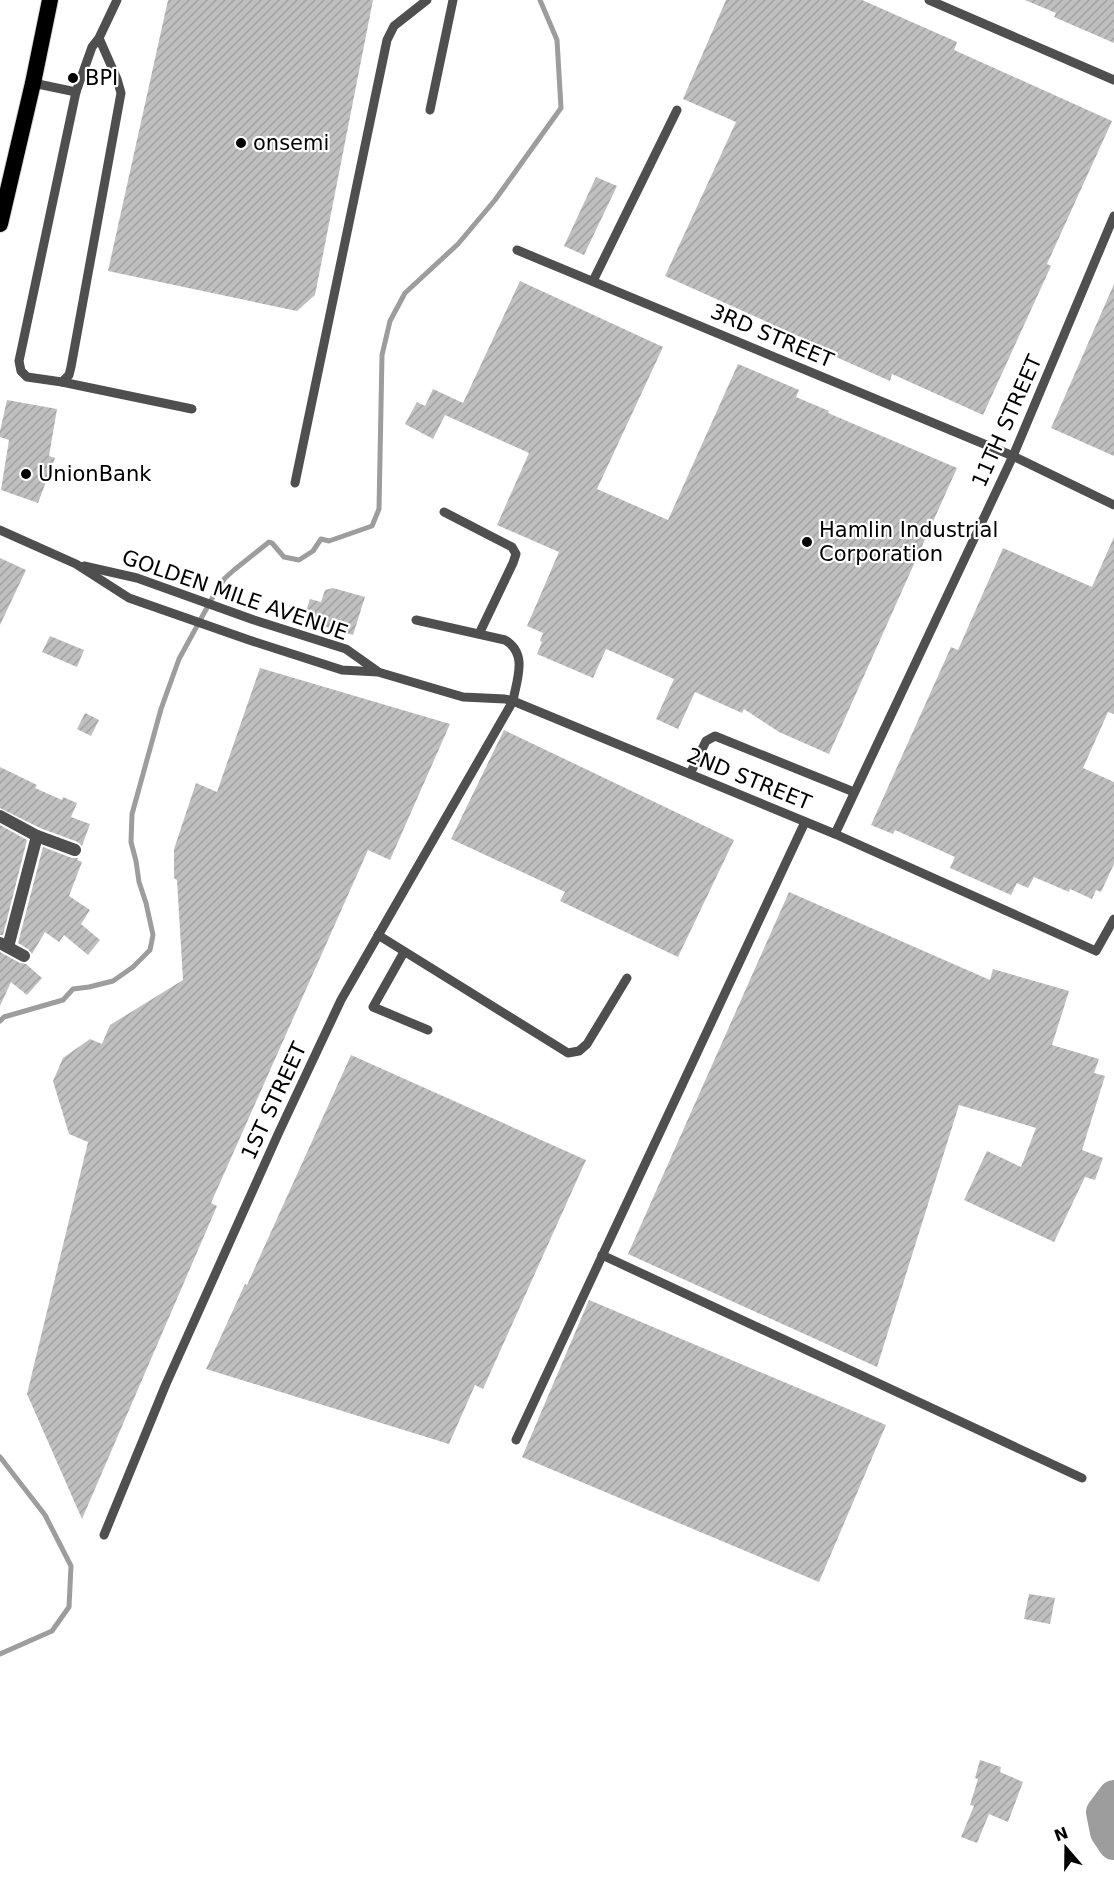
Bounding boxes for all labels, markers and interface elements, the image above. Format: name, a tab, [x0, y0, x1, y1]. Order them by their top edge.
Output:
place label: BPI	[85, 66, 118, 90]
marker: BPI	[66, 71, 80, 85]
place label: onsemi	[253, 131, 329, 155]
marker: onsemi	[234, 136, 248, 150]
street label: 3RD STREET	[707, 299, 837, 373]
street label: 11TH STREET	[967, 351, 1047, 491]
place label: UnionBank	[38, 462, 152, 486]
marker: UnionBank	[19, 467, 33, 481]
place label: Hamlin Industrial Corporation	[819, 518, 998, 566]
marker: Hamlin Industrial Corporation	[800, 535, 814, 549]
street label: GOLDEN MILE AVENUE	[119, 545, 351, 645]
street label: 2ND STREET	[683, 743, 815, 815]
street label: 1ST STREET	[236, 1039, 312, 1163]
north arrow	[1036, 1818, 1096, 1878]
text: N	[1051, 1823, 1071, 1846]

